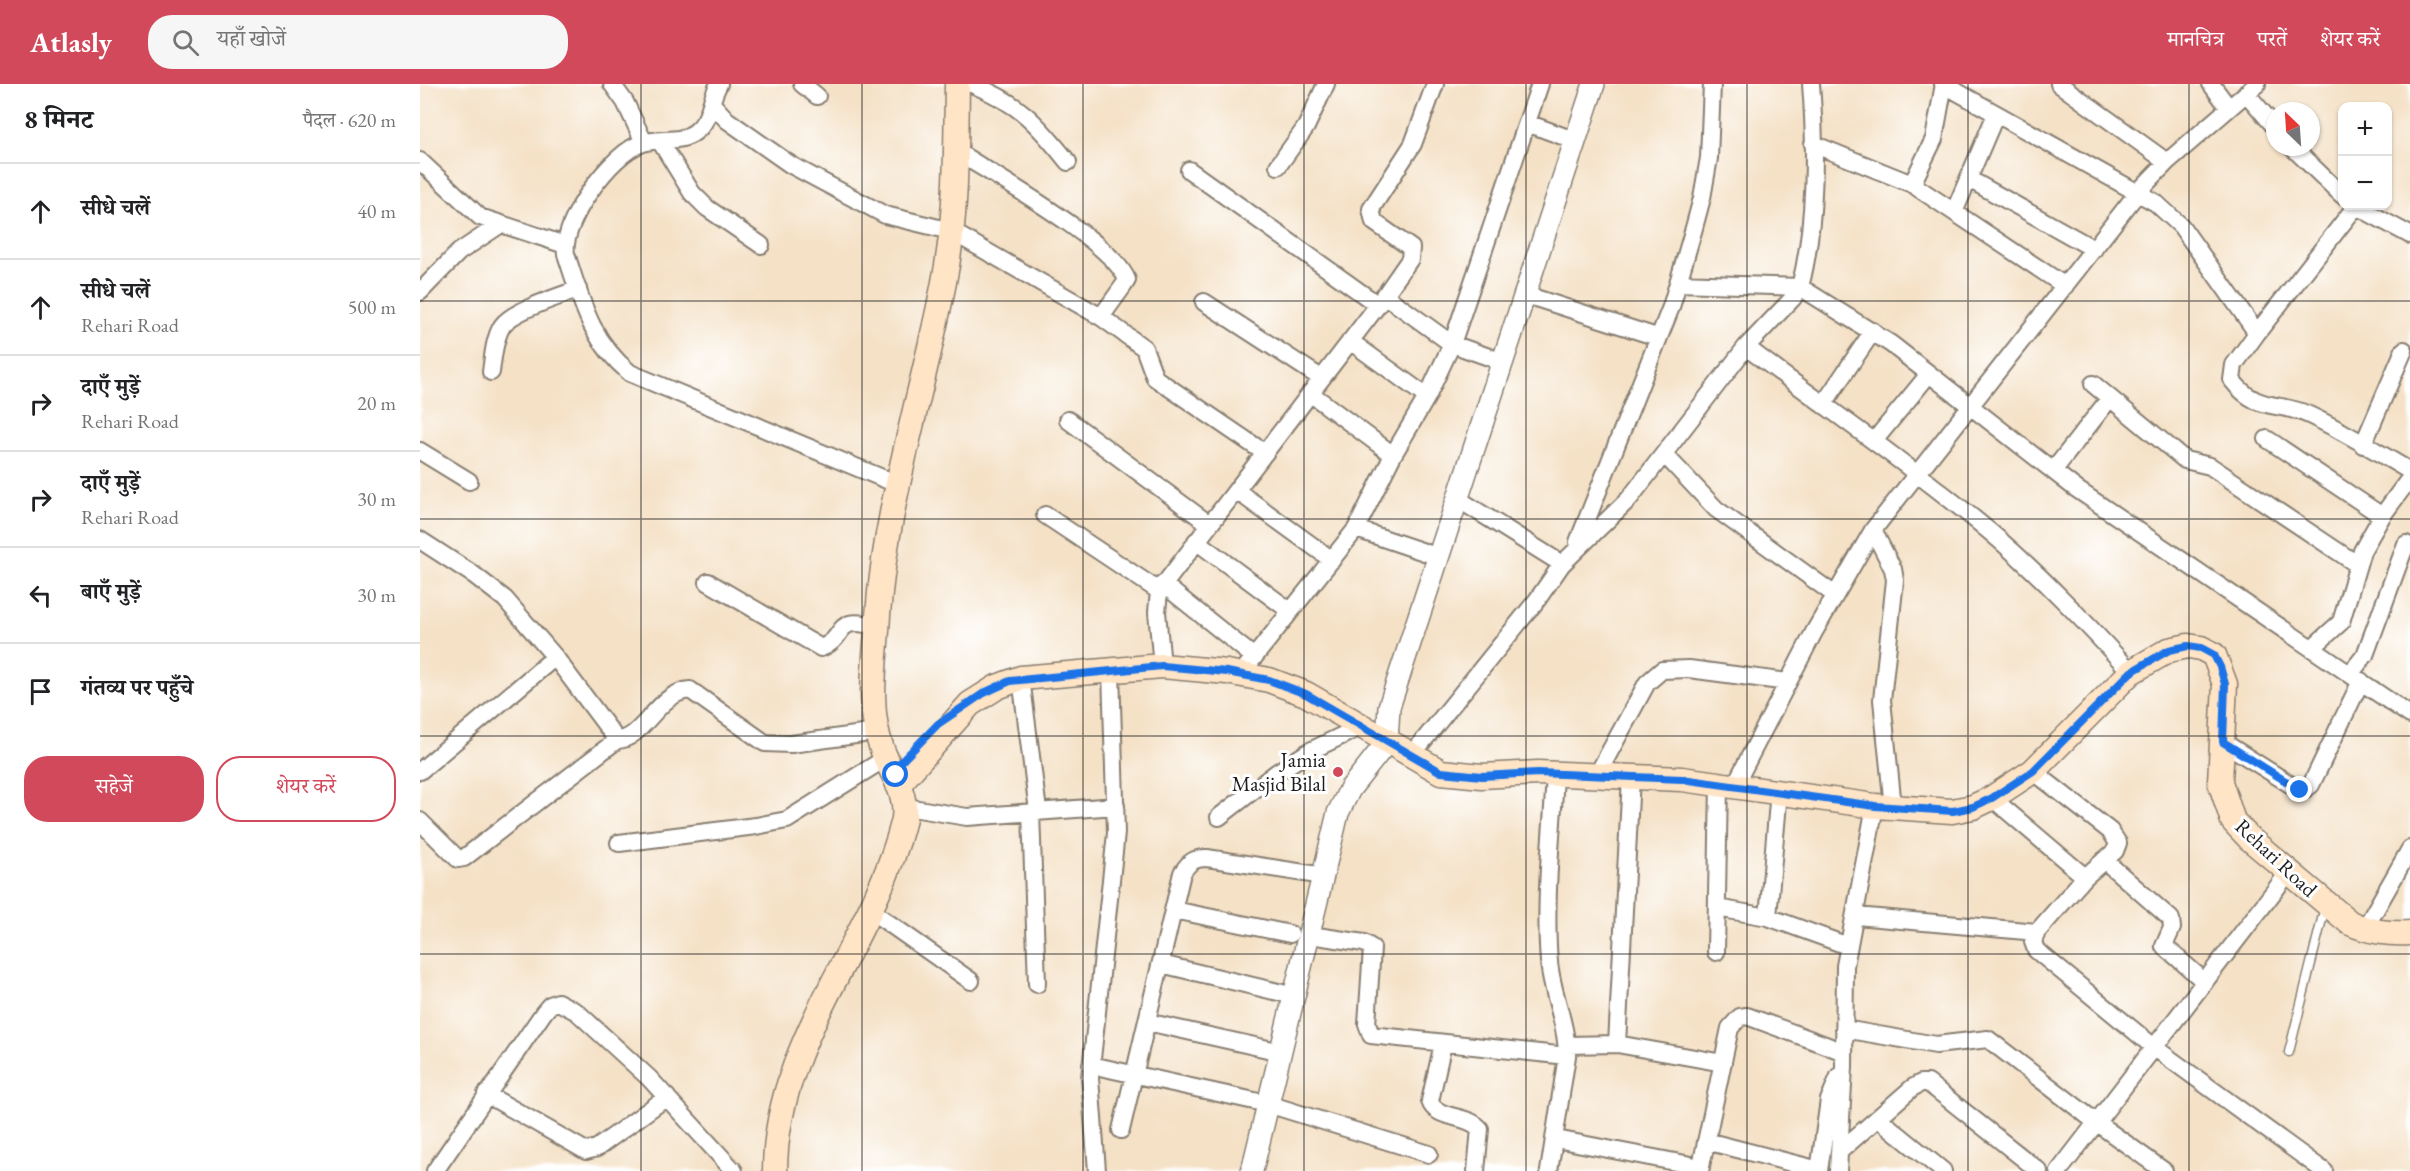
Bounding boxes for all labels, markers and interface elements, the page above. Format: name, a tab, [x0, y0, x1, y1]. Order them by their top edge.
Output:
search box	[148, 15, 568, 69]
text: Atlasly	[30, 24, 112, 60]
text: यहाँ खोजें	[217, 24, 286, 53]
text: मानचित्र	[2167, 25, 2224, 52]
text: परतें	[2257, 25, 2287, 52]
text: शेयर करें	[2320, 25, 2380, 52]
icon: search	[169, 26, 202, 59]
text: 8 मिनट	[24, 102, 93, 136]
north arrow	[2266, 102, 2320, 156]
map controls	[2338, 102, 2392, 210]
button: +	[2338, 102, 2392, 156]
text: पैदल · 620 m	[303, 107, 396, 133]
button: −	[2338, 156, 2392, 210]
text: सीधे चलें	[81, 193, 150, 222]
icon: ahead	[24, 195, 57, 228]
text: 40 m	[357, 198, 396, 224]
text: सीधे चलें	[81, 276, 150, 305]
icon: ahead	[24, 291, 57, 324]
text: 500 m	[348, 294, 396, 320]
text: Rehari Road	[81, 312, 179, 338]
text: दाएँ मुड़ें	[81, 372, 140, 401]
icon: right	[24, 387, 57, 420]
text: 20 m	[357, 390, 396, 416]
text: Rehari Road	[81, 408, 179, 434]
text: दाएँ मुड़ें	[81, 468, 140, 497]
icon: right	[24, 483, 57, 516]
text: 30 m	[357, 486, 396, 512]
text: Rehari Road	[81, 504, 179, 530]
text: बाएँ मुड़ें	[81, 577, 141, 606]
icon: left	[24, 579, 57, 612]
text: 30 m	[357, 582, 396, 608]
text: गंतव्य पर पहुँचे	[81, 673, 193, 702]
icon: arrive	[24, 675, 57, 708]
place label: Jamia Masjid Bilal	[1232, 746, 1327, 797]
button: सहेजें	[24, 756, 204, 822]
button: शेयर करें	[216, 756, 396, 822]
route start	[882, 761, 908, 787]
marker: Jamia Masjid Bilal	[1331, 765, 1345, 779]
route end	[2286, 776, 2312, 802]
street label: Rehari Road	[2230, 813, 2323, 903]

